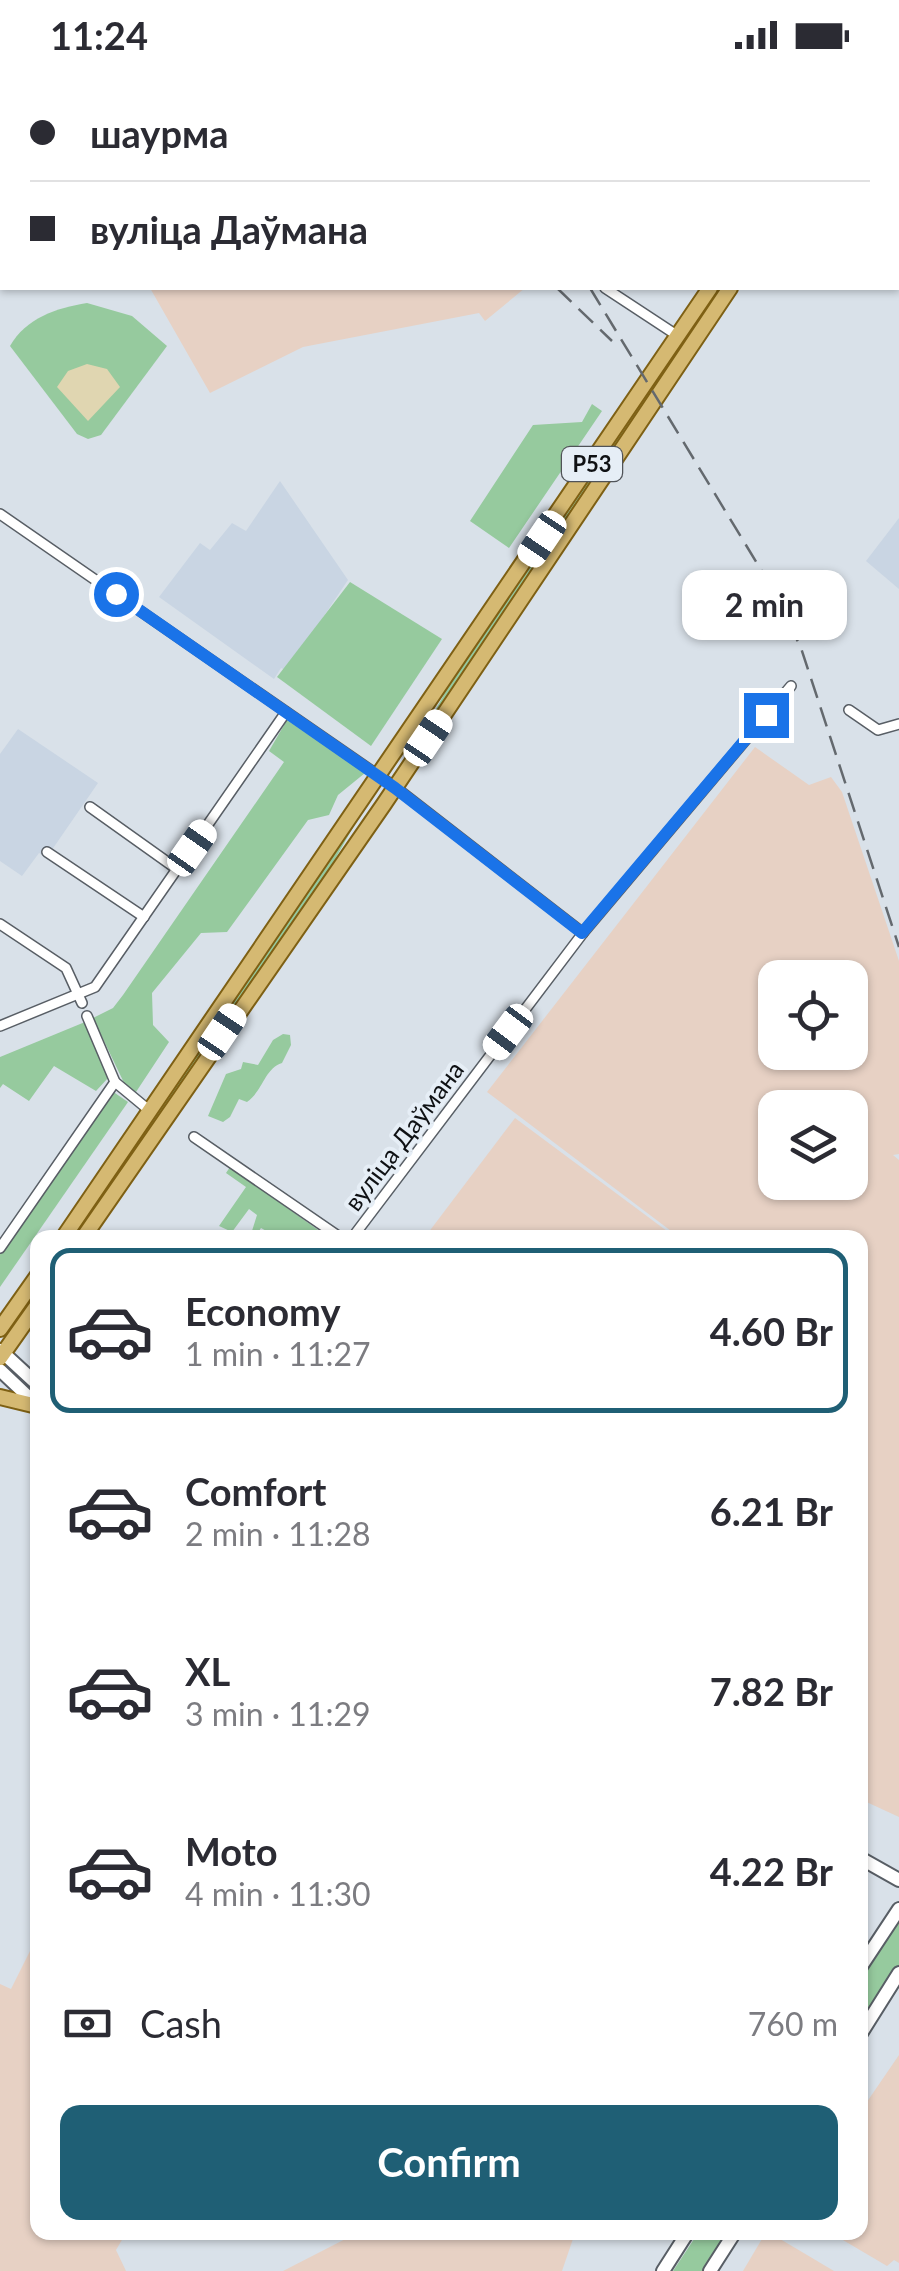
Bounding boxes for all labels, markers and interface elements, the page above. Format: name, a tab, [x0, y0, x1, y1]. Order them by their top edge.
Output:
text: 11:24	[50, 12, 148, 58]
text: шаурма	[90, 110, 228, 156]
text: вуліца Даўмана	[90, 206, 368, 252]
road number: Р53	[562, 447, 622, 481]
car	[513, 506, 571, 572]
callout: 2 min	[684, 570, 848, 640]
route start	[94, 572, 139, 617]
text: 2 min	[725, 585, 804, 624]
route end	[744, 693, 789, 738]
car	[399, 705, 457, 771]
car	[163, 815, 221, 881]
map controls	[758, 960, 868, 1200]
button: locate	[758, 960, 868, 1070]
car	[193, 999, 251, 1065]
car	[478, 999, 538, 1065]
street label: вуліца Даўмана	[337, 1055, 469, 1216]
button: layers	[758, 1090, 868, 1200]
icon: car	[65, 1286, 155, 1376]
text: Economy	[185, 1288, 340, 1334]
text: 4.60 Br	[710, 1308, 833, 1354]
text: 1 min · 11:27	[185, 1334, 371, 1373]
icon: car	[65, 1466, 155, 1556]
text: Comfort	[185, 1468, 326, 1514]
text: 6.21 Br	[710, 1488, 833, 1534]
text: 2 min · 11:28	[185, 1514, 371, 1553]
icon: car	[65, 1646, 155, 1736]
text: XL	[185, 1648, 230, 1694]
text: 7.82 Br	[710, 1668, 833, 1714]
text: 3 min · 11:29	[185, 1694, 371, 1733]
icon: car	[65, 1826, 155, 1916]
text: Moto	[185, 1828, 278, 1874]
text: 4.22 Br	[710, 1848, 833, 1894]
text: 4 min · 11:30	[185, 1874, 371, 1913]
icon: cash	[60, 1996, 115, 2051]
text: Cash	[140, 2000, 222, 2046]
text: 760 m	[748, 2004, 838, 2043]
button: Confirm	[60, 2105, 838, 2220]

